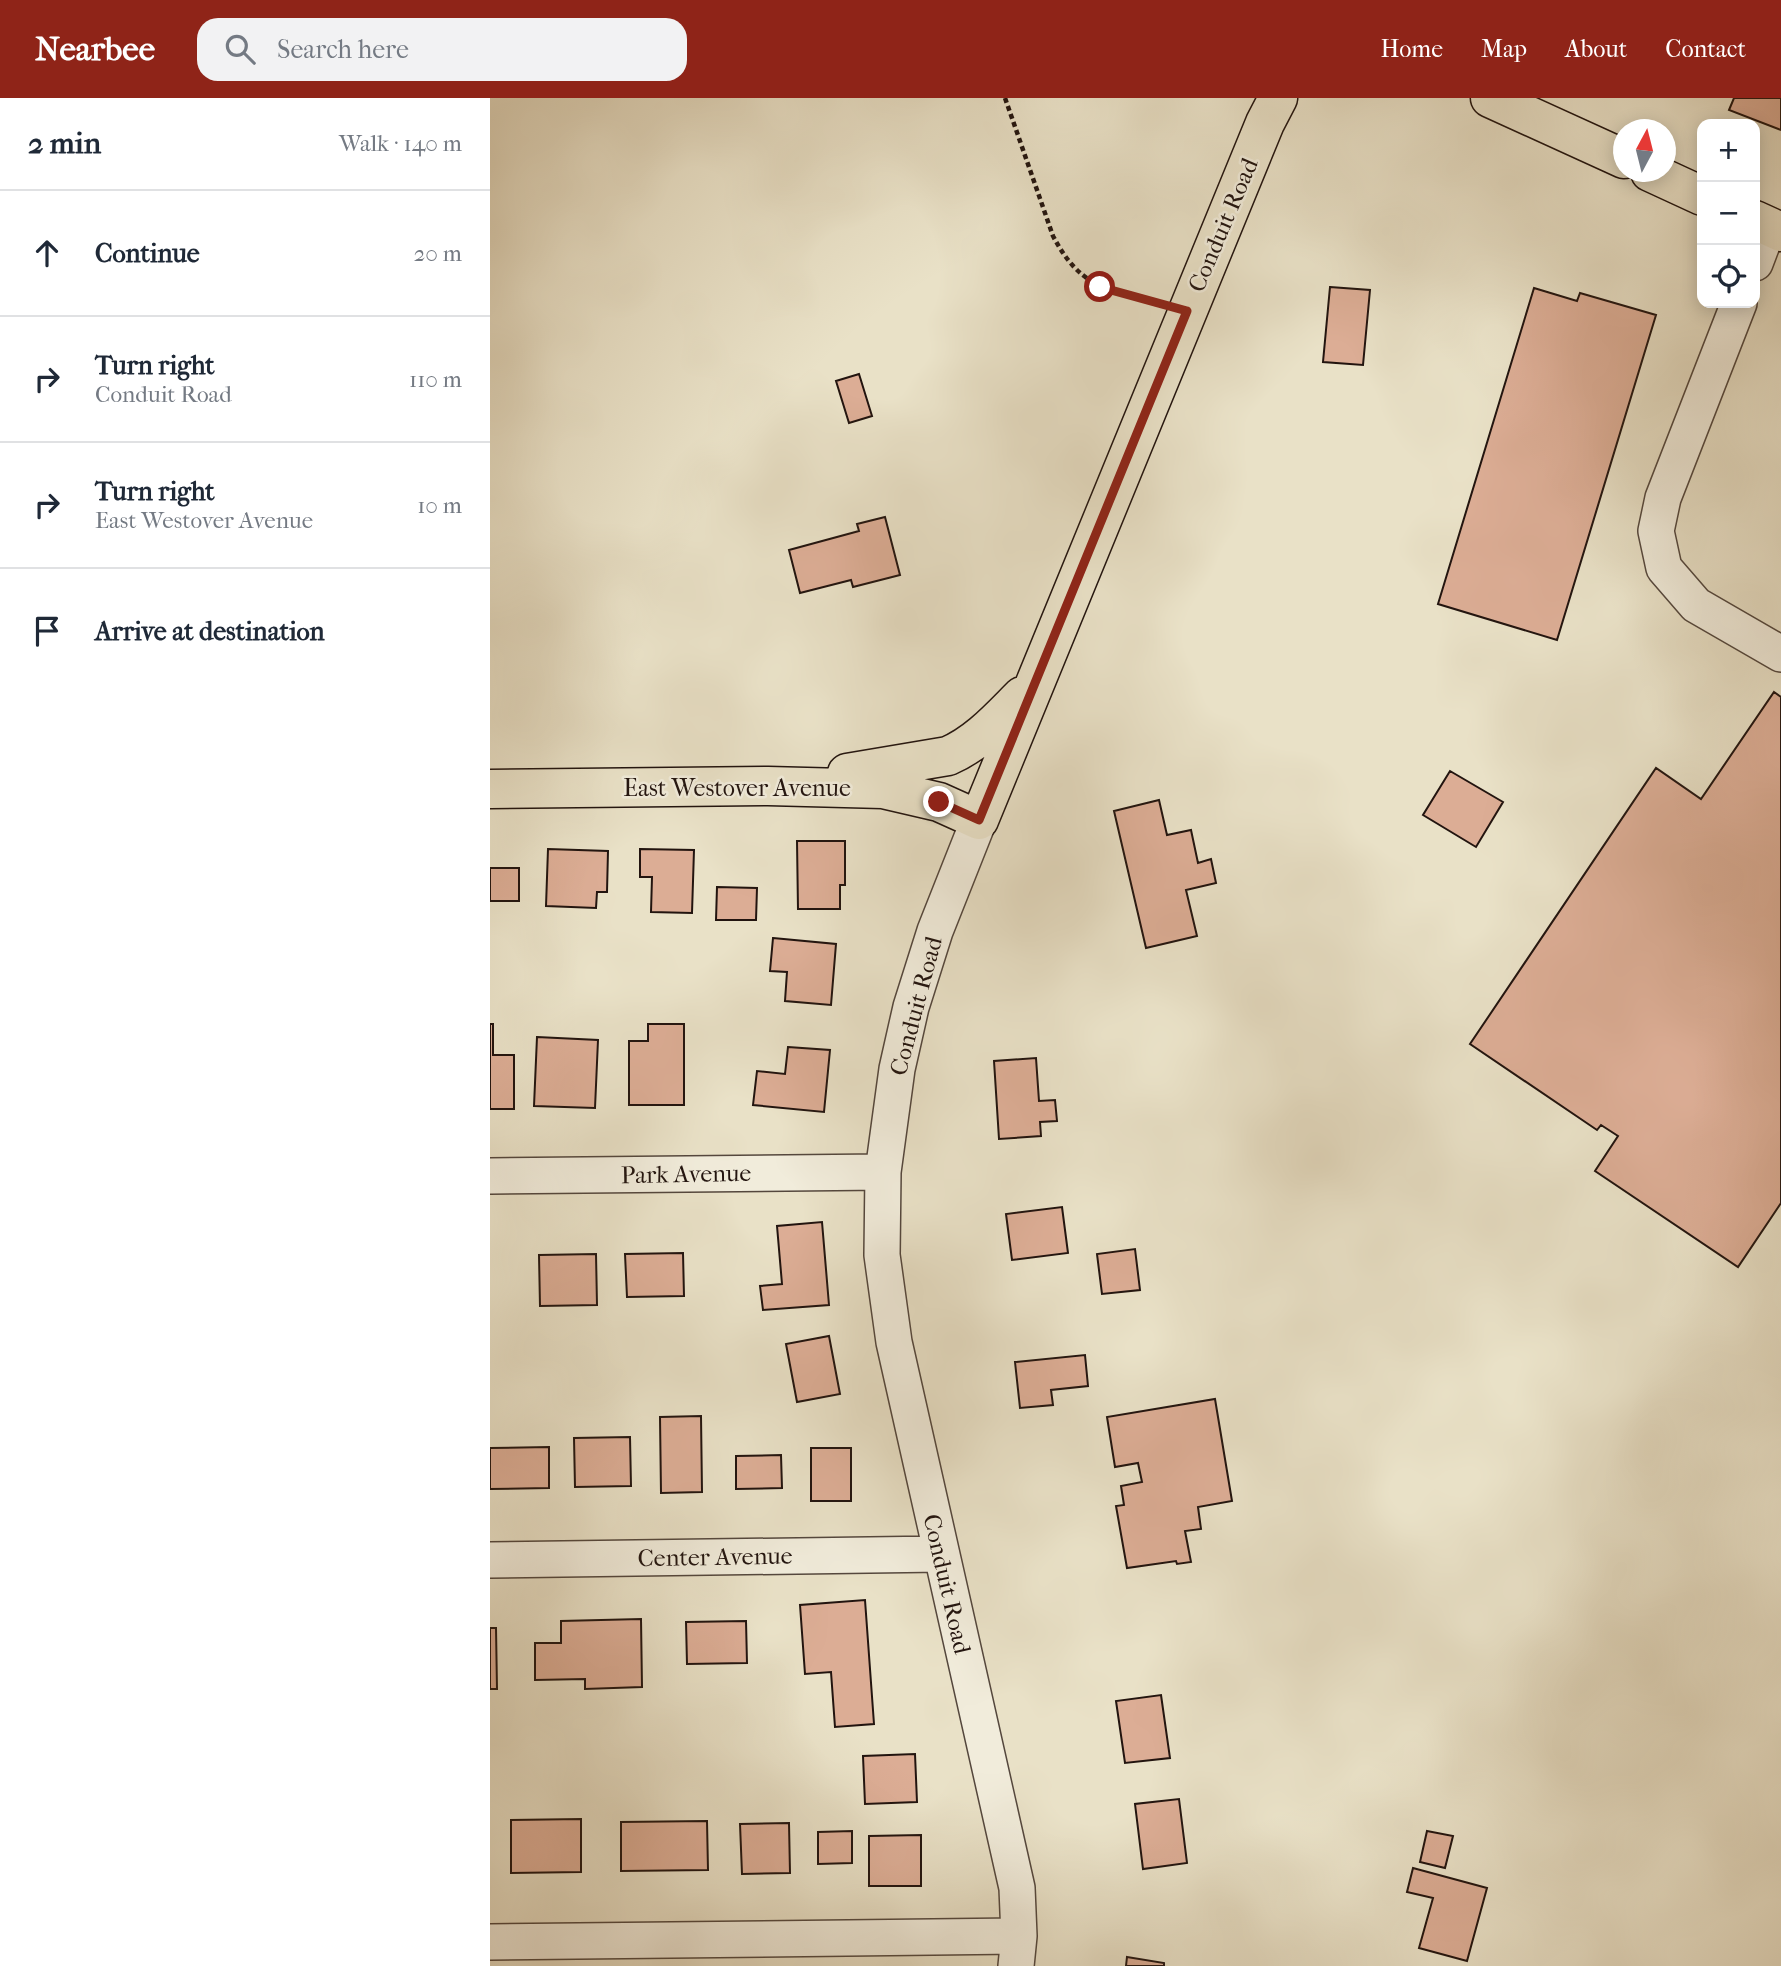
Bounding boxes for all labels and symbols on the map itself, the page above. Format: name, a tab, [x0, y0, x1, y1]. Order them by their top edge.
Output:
north arrow	[1613, 119, 1676, 182]
street label: Conduit Road	[1182, 153, 1264, 296]
route start	[1084, 271, 1115, 302]
street label: East Westover Avenue	[623, 774, 851, 802]
route end	[923, 786, 954, 817]
street label: Conduit Road	[884, 933, 948, 1079]
street label: Park Avenue	[621, 1159, 752, 1189]
street label: Conduit Road	[917, 1511, 977, 1658]
street label: Center Avenue	[637, 1542, 793, 1572]

